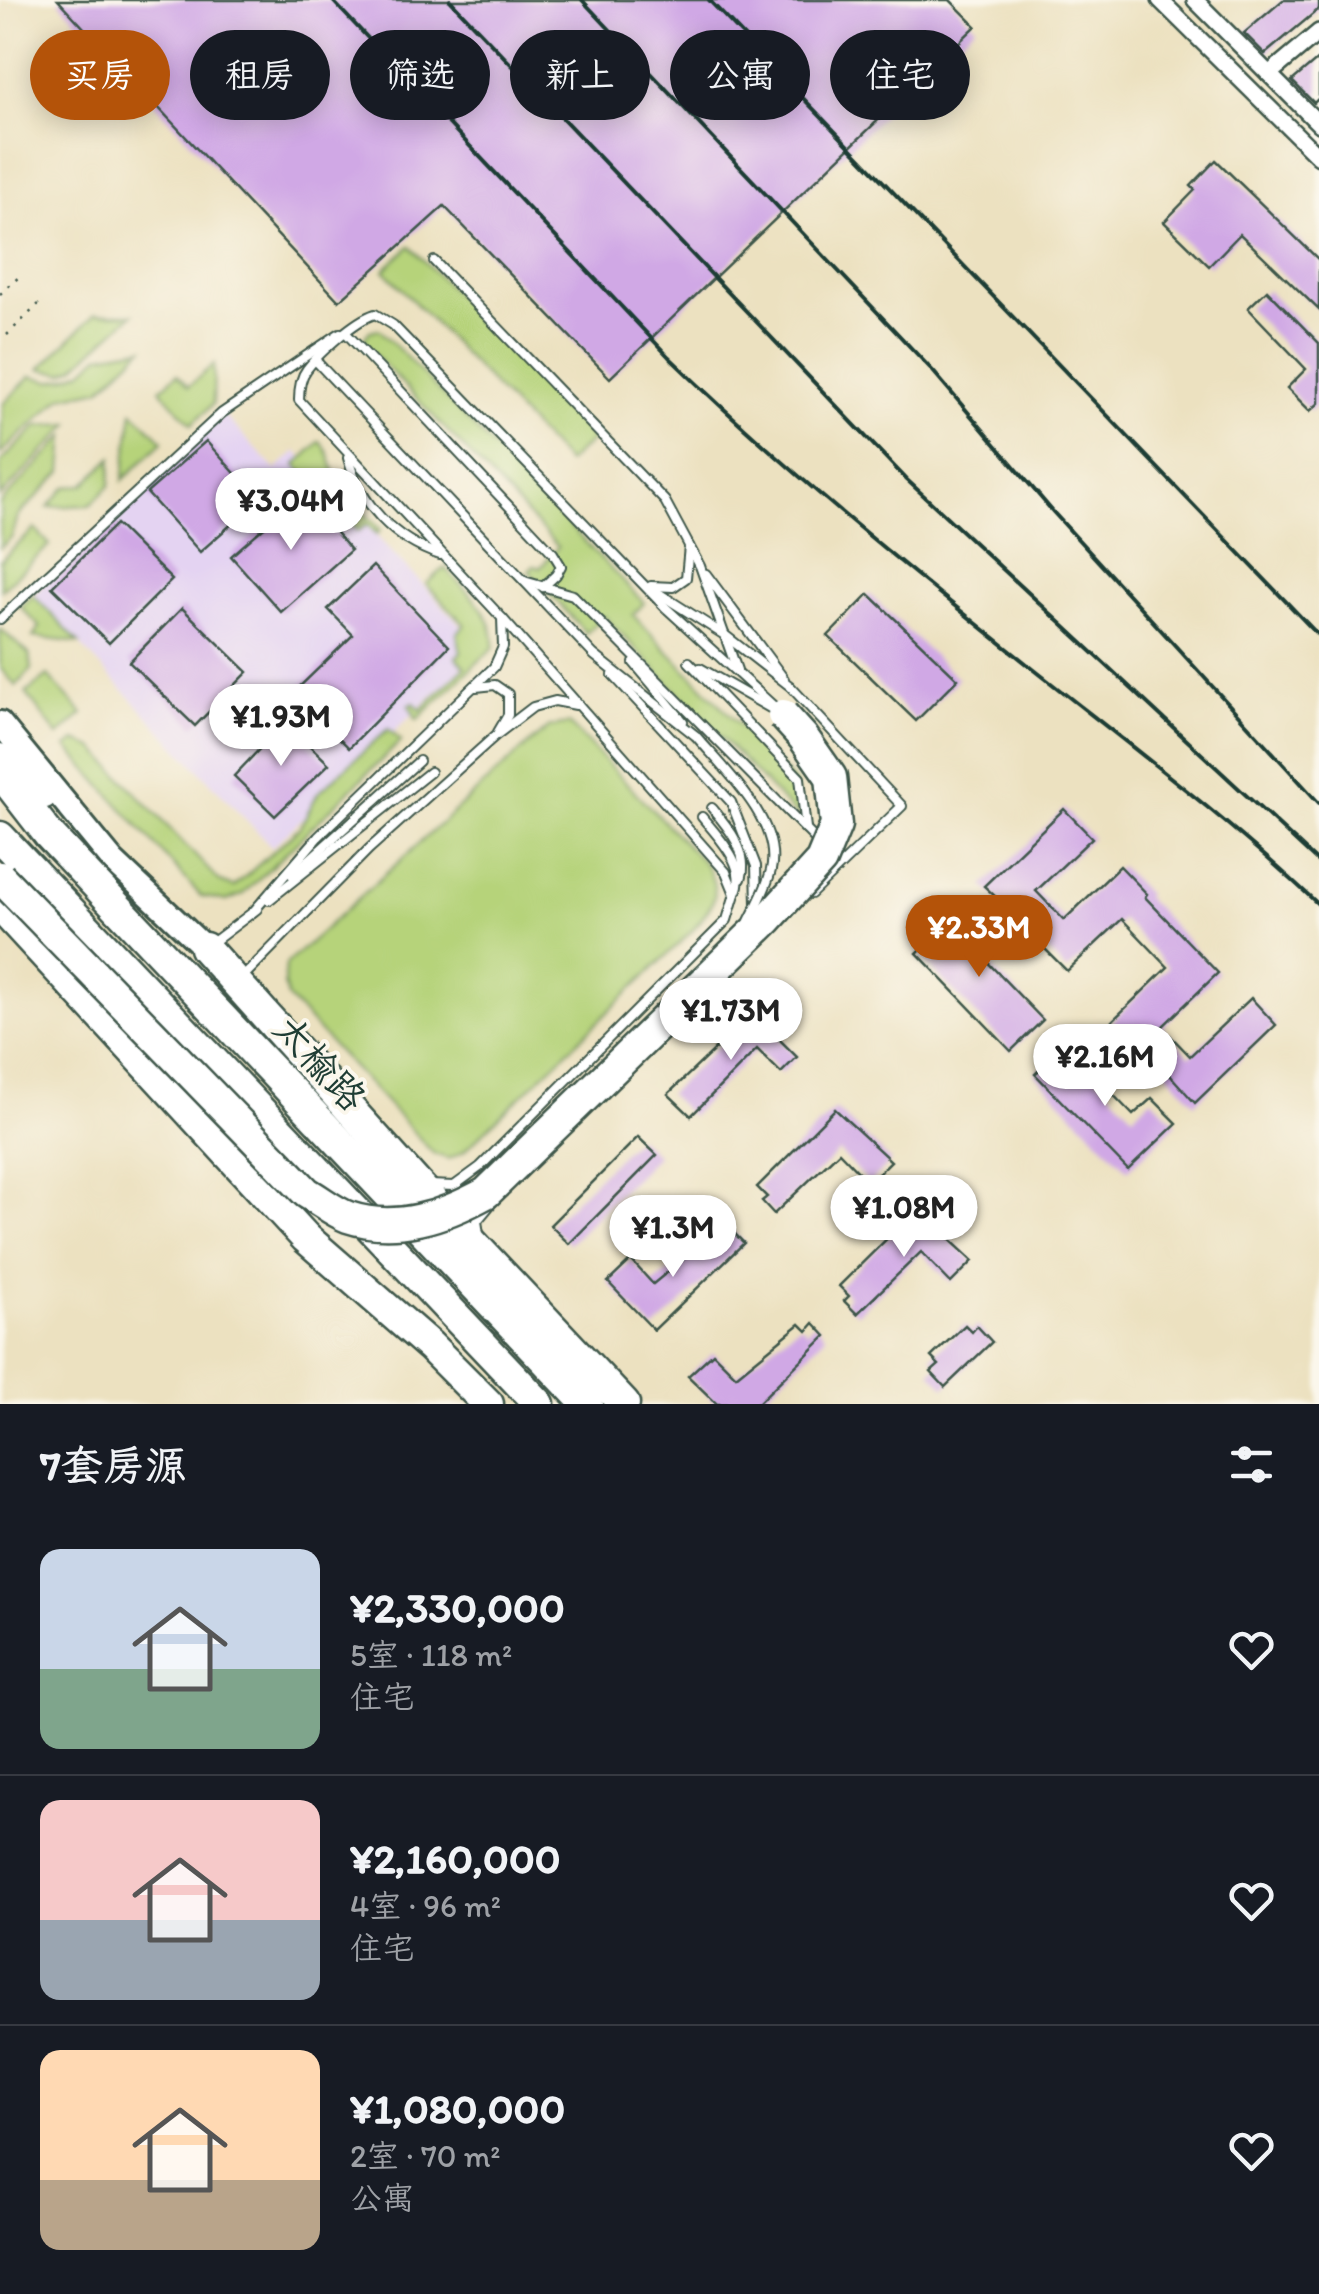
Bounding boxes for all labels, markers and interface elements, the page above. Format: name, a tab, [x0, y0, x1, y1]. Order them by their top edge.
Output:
chip: 买房	[30, 30, 170, 120]
chip: 租房	[190, 30, 330, 120]
chip: 筛选	[350, 30, 490, 120]
chip: 新上	[510, 30, 650, 120]
chip: 公寓	[670, 30, 810, 120]
chip: 住宅	[830, 30, 970, 120]
pin: ¥3.04M	[210, 468, 372, 553]
text: ¥3.04M	[237, 481, 345, 519]
pin: ¥1.93M	[200, 684, 362, 769]
text: ¥1.93M	[231, 697, 331, 735]
pin: ¥2.33M	[898, 895, 1060, 980]
text: ¥2.33M	[928, 908, 1030, 946]
pin: ¥1.73M	[650, 978, 812, 1063]
text: ¥1.73M	[681, 991, 781, 1029]
street label: 太榆路	[264, 1006, 376, 1120]
pin: ¥2.16M	[1024, 1024, 1186, 1109]
text: ¥2.16M	[1055, 1037, 1155, 1075]
pin: ¥1.08M	[823, 1175, 985, 1260]
text: ¥1.08M	[852, 1188, 956, 1226]
pin: ¥1.3M	[603, 1195, 743, 1280]
text: ¥1.3M	[631, 1208, 715, 1246]
icon: filters	[1224, 1437, 1279, 1492]
text: 7套房源	[40, 1440, 187, 1491]
text: ¥2,330,000	[350, 1582, 565, 1633]
icon: home	[120, 1589, 240, 1709]
icon: heart	[1224, 1622, 1279, 1677]
text: 5室 · 118 m²	[350, 1636, 512, 1674]
text: 住宅	[350, 1678, 414, 1716]
text: ¥2,160,000	[350, 1833, 561, 1884]
icon: home	[120, 1840, 240, 1960]
icon: heart	[1224, 1873, 1279, 1928]
text: 4室 · 96 m²	[350, 1887, 501, 1925]
text: 住宅	[350, 1929, 414, 1967]
text: ¥1,080,000	[350, 2083, 565, 2134]
icon: home	[120, 2090, 240, 2210]
icon: heart	[1224, 2123, 1279, 2178]
text: 2室 · 70 m²	[350, 2137, 501, 2175]
text: 公寓	[350, 2179, 414, 2217]

